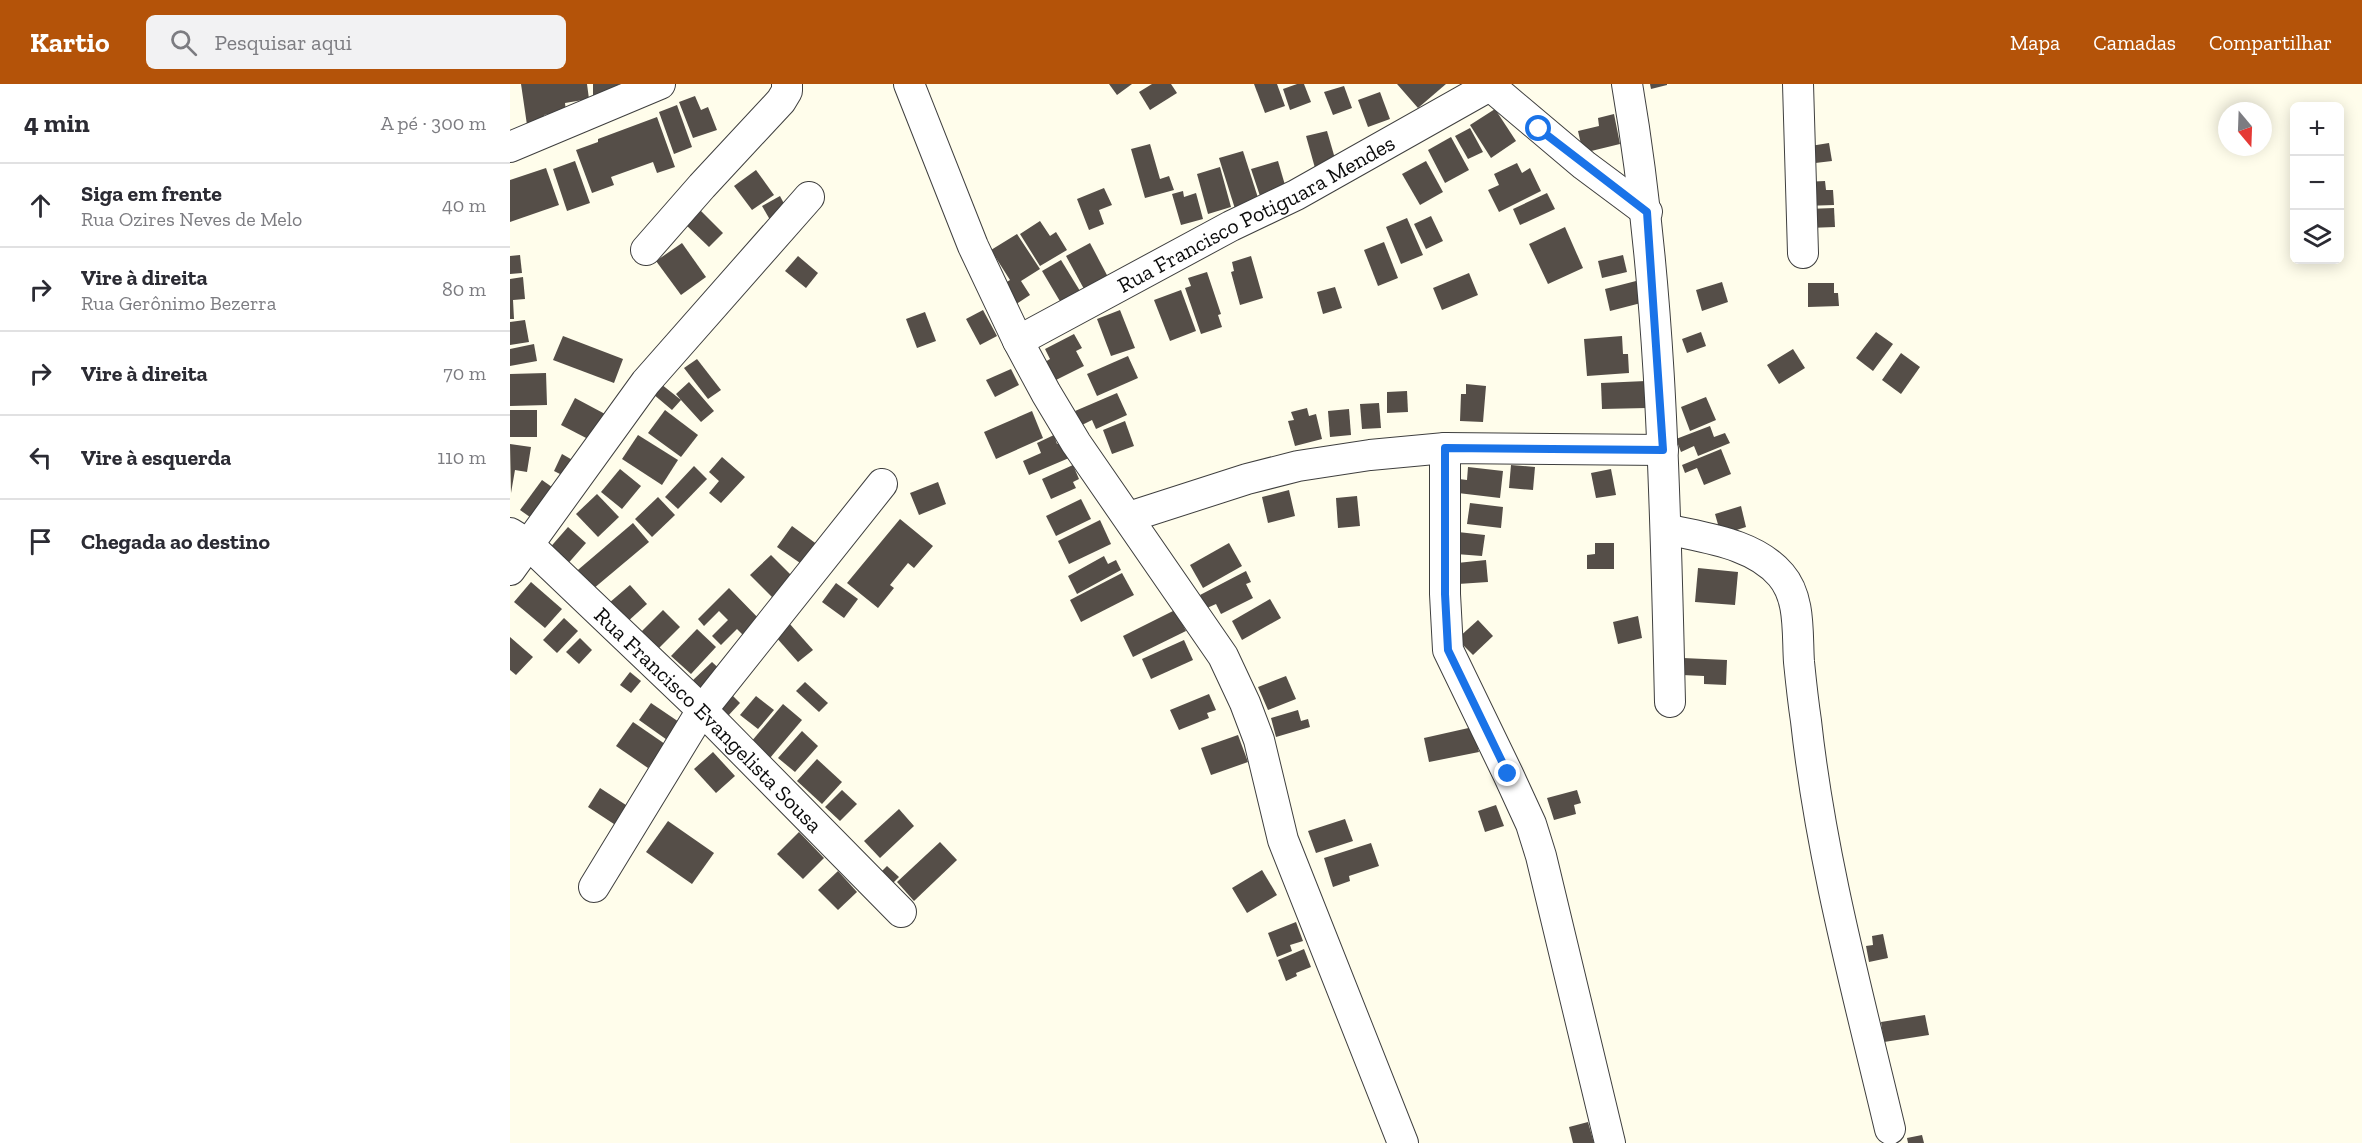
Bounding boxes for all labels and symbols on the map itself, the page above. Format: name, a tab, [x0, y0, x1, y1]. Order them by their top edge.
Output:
north arrow	[2218, 102, 2272, 156]
route start	[1525, 115, 1551, 141]
street label: Rua Francisco Potiguara Mendes	[1113, 129, 1399, 298]
street label: Rua Francisco Evangelista Sousa	[589, 601, 829, 838]
route end	[1494, 760, 1520, 786]

